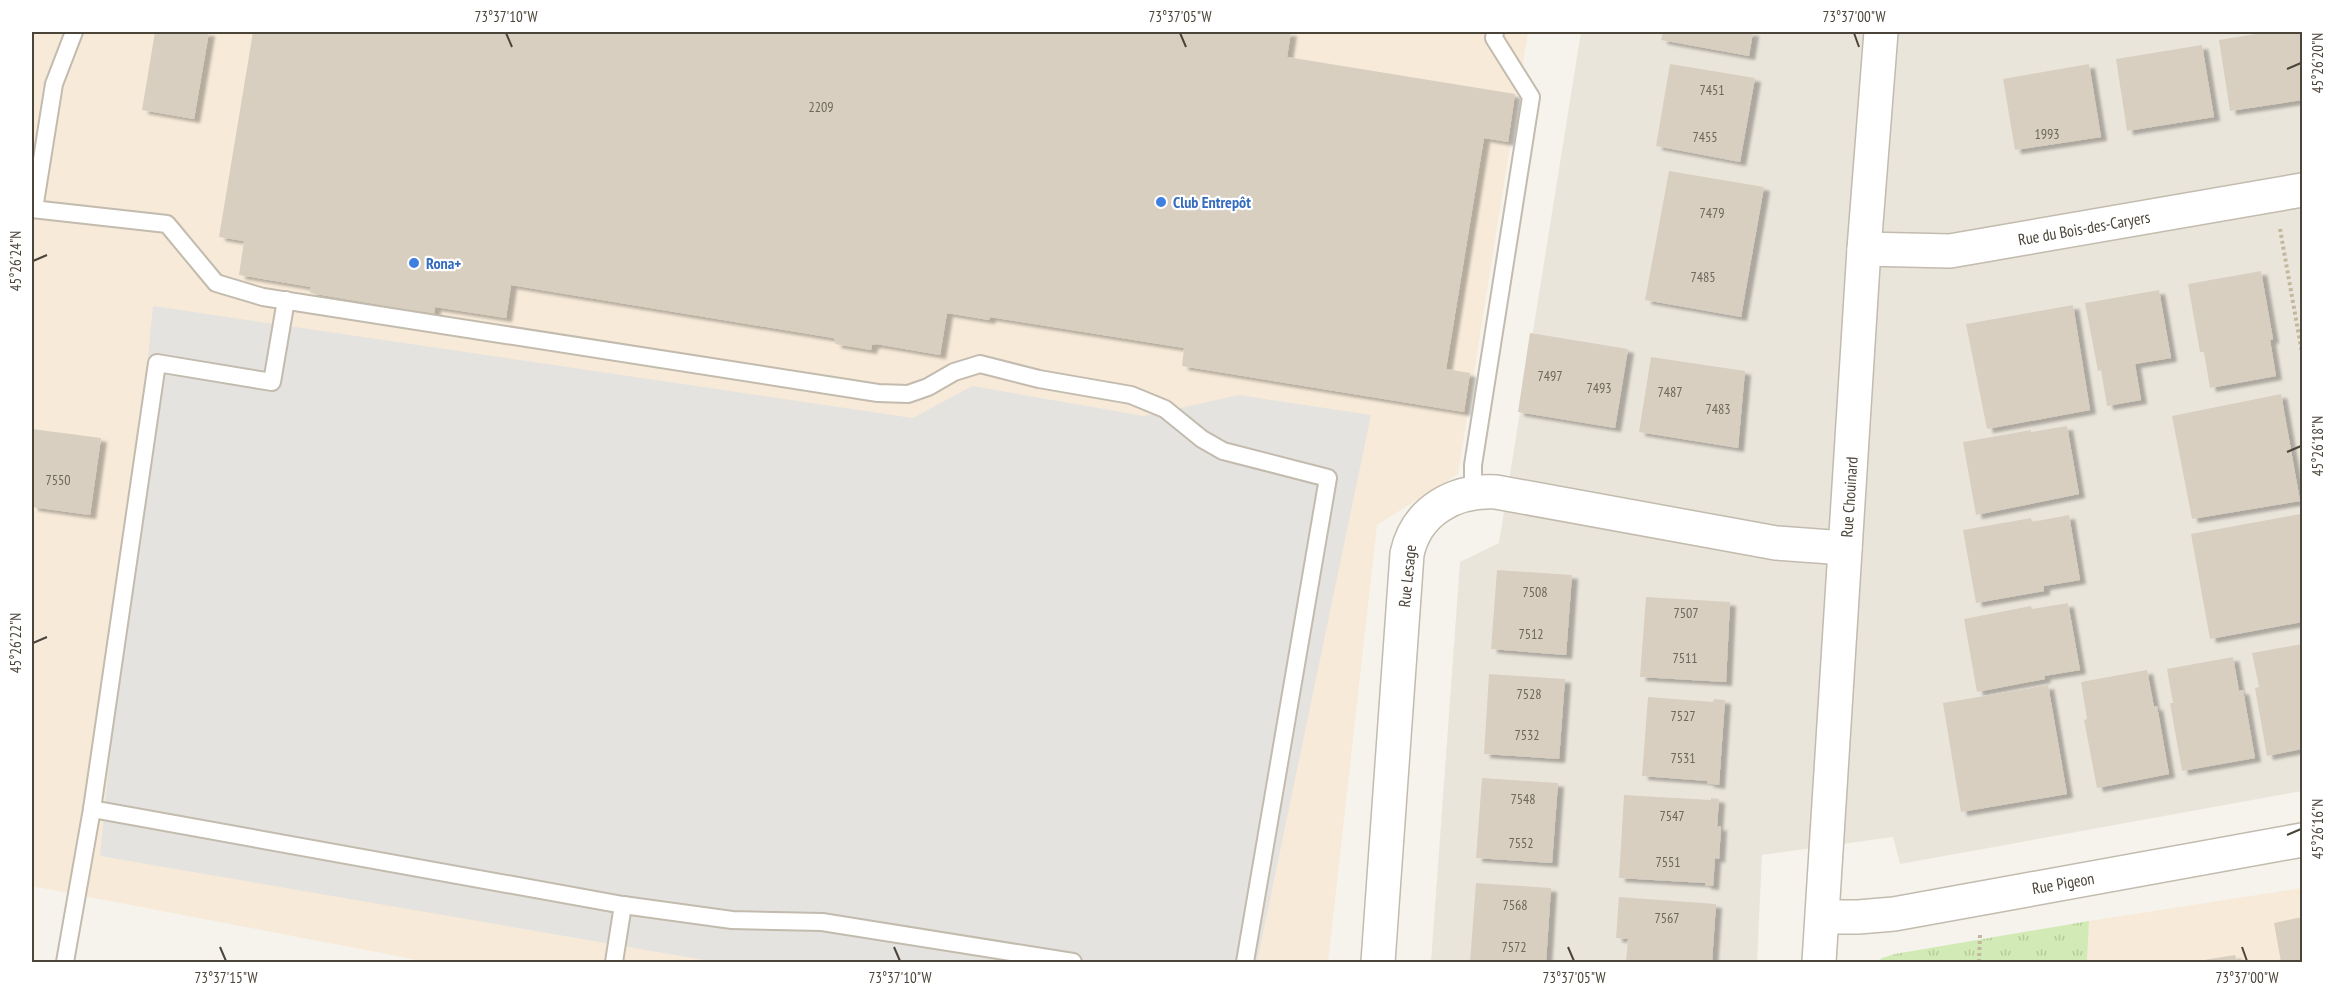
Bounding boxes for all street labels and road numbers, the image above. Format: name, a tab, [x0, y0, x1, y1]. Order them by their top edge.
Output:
street label: Rue du Bois-des-Caryers	[2016, 207, 2152, 249]
street label: Rue Chouinard	[1836, 456, 1862, 538]
street label: Rue Lesage	[1394, 544, 1420, 608]
street label: Rue Pigeon	[2030, 868, 2096, 898]

